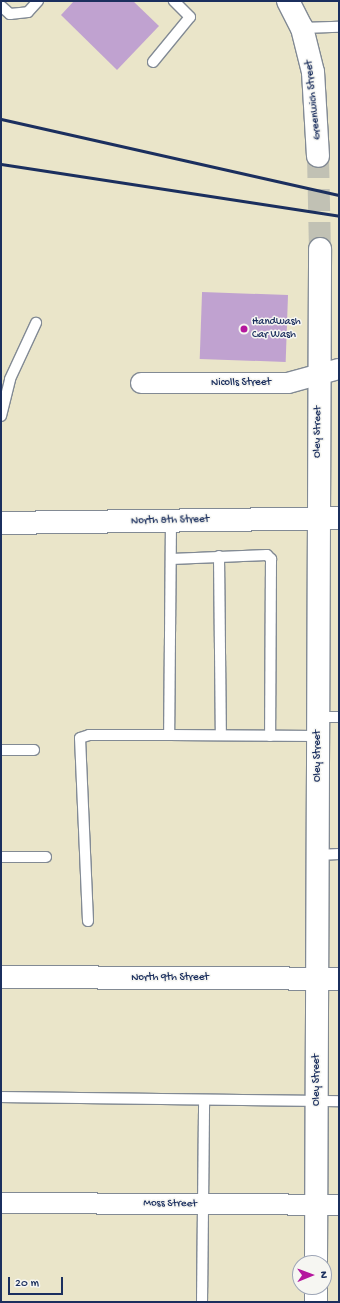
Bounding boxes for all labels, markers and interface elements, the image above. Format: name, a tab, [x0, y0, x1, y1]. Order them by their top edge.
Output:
street label: Greenwich Street	[303, 60, 325, 140]
place label: Handwash Car Wash	[252, 316, 301, 342]
marker: Handwash Car Wash	[239, 324, 249, 334]
street label: Nicolls Street	[211, 376, 271, 390]
street label: Oley Street	[311, 406, 325, 458]
street label: North 8th Street	[131, 514, 209, 528]
street label: Oley Street	[311, 730, 325, 782]
street label: North 9th Street	[131, 971, 209, 985]
street label: Oley Street	[310, 1054, 324, 1106]
street label: Moss Street	[143, 1197, 197, 1211]
north arrow	[292, 1255, 332, 1295]
scale bar	[10, 1269, 65, 1295]
text: N	[317, 1271, 329, 1279]
text: 20 m	[15, 1277, 39, 1291]

